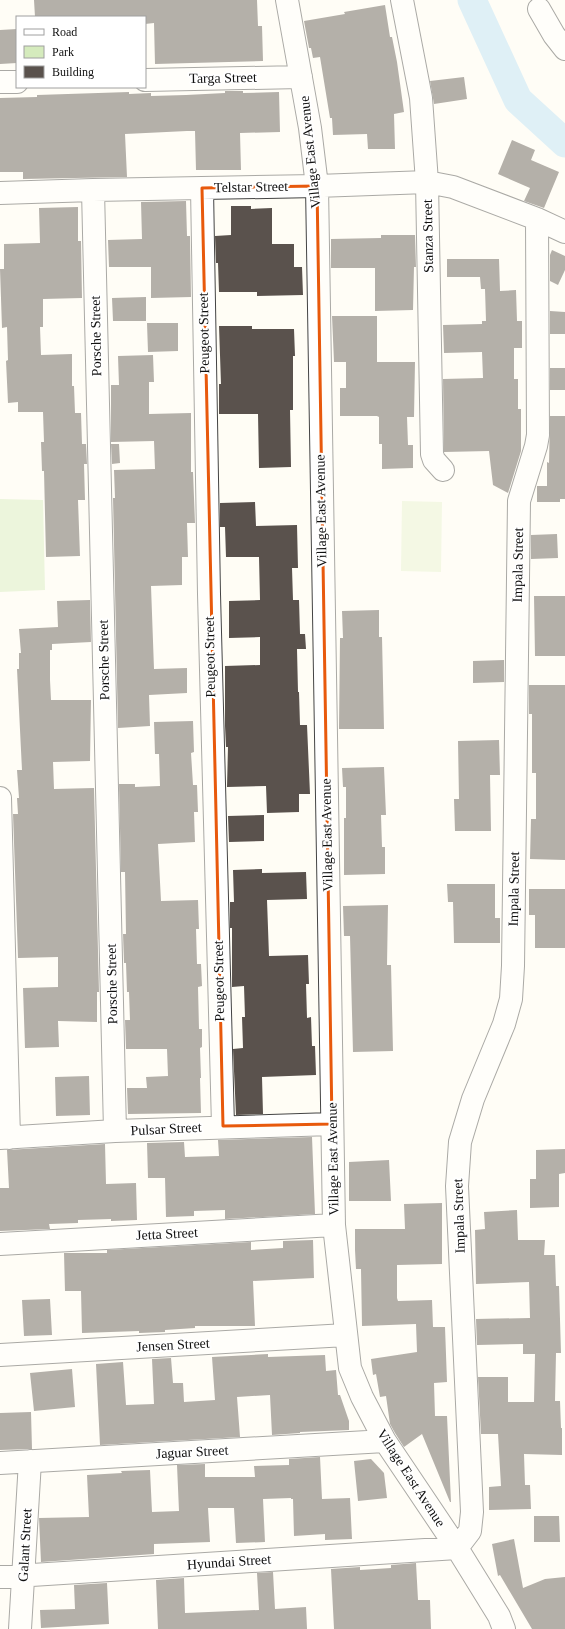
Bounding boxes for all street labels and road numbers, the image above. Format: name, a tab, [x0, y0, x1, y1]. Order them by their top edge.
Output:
street label: Targa Street	[189, 70, 257, 86]
street label: Village East Avenue	[297, 95, 323, 209]
street label: Telstar Street	[214, 179, 288, 195]
street label: Stanza Street	[420, 199, 436, 273]
street label: Peugeot Street	[196, 292, 212, 374]
street label: Porsche Street	[88, 296, 104, 376]
street label: Village East Avenue	[313, 454, 329, 568]
street label: Impala Street	[510, 527, 526, 603]
street label: Peugeot Street	[202, 616, 218, 698]
street label: Porsche Street	[96, 620, 112, 700]
street label: Village East Avenue	[319, 778, 335, 892]
street label: Impala Street	[506, 851, 522, 927]
street label: Peugeot Street	[211, 940, 227, 1022]
street label: Porsche Street	[104, 944, 120, 1024]
street label: Village East Avenue	[325, 1102, 341, 1216]
street label: Pulsar Street	[130, 1120, 202, 1138]
street label: Impala Street	[450, 1178, 468, 1254]
street label: Jetta Street	[136, 1225, 198, 1243]
street label: Jensen Street	[136, 1336, 210, 1354]
street label: Village East Avenue	[374, 1426, 448, 1530]
street label: Jaguar Street	[155, 1443, 229, 1461]
street label: Galant Street	[16, 1508, 34, 1582]
street label: Hyundai Street	[186, 1552, 272, 1572]

